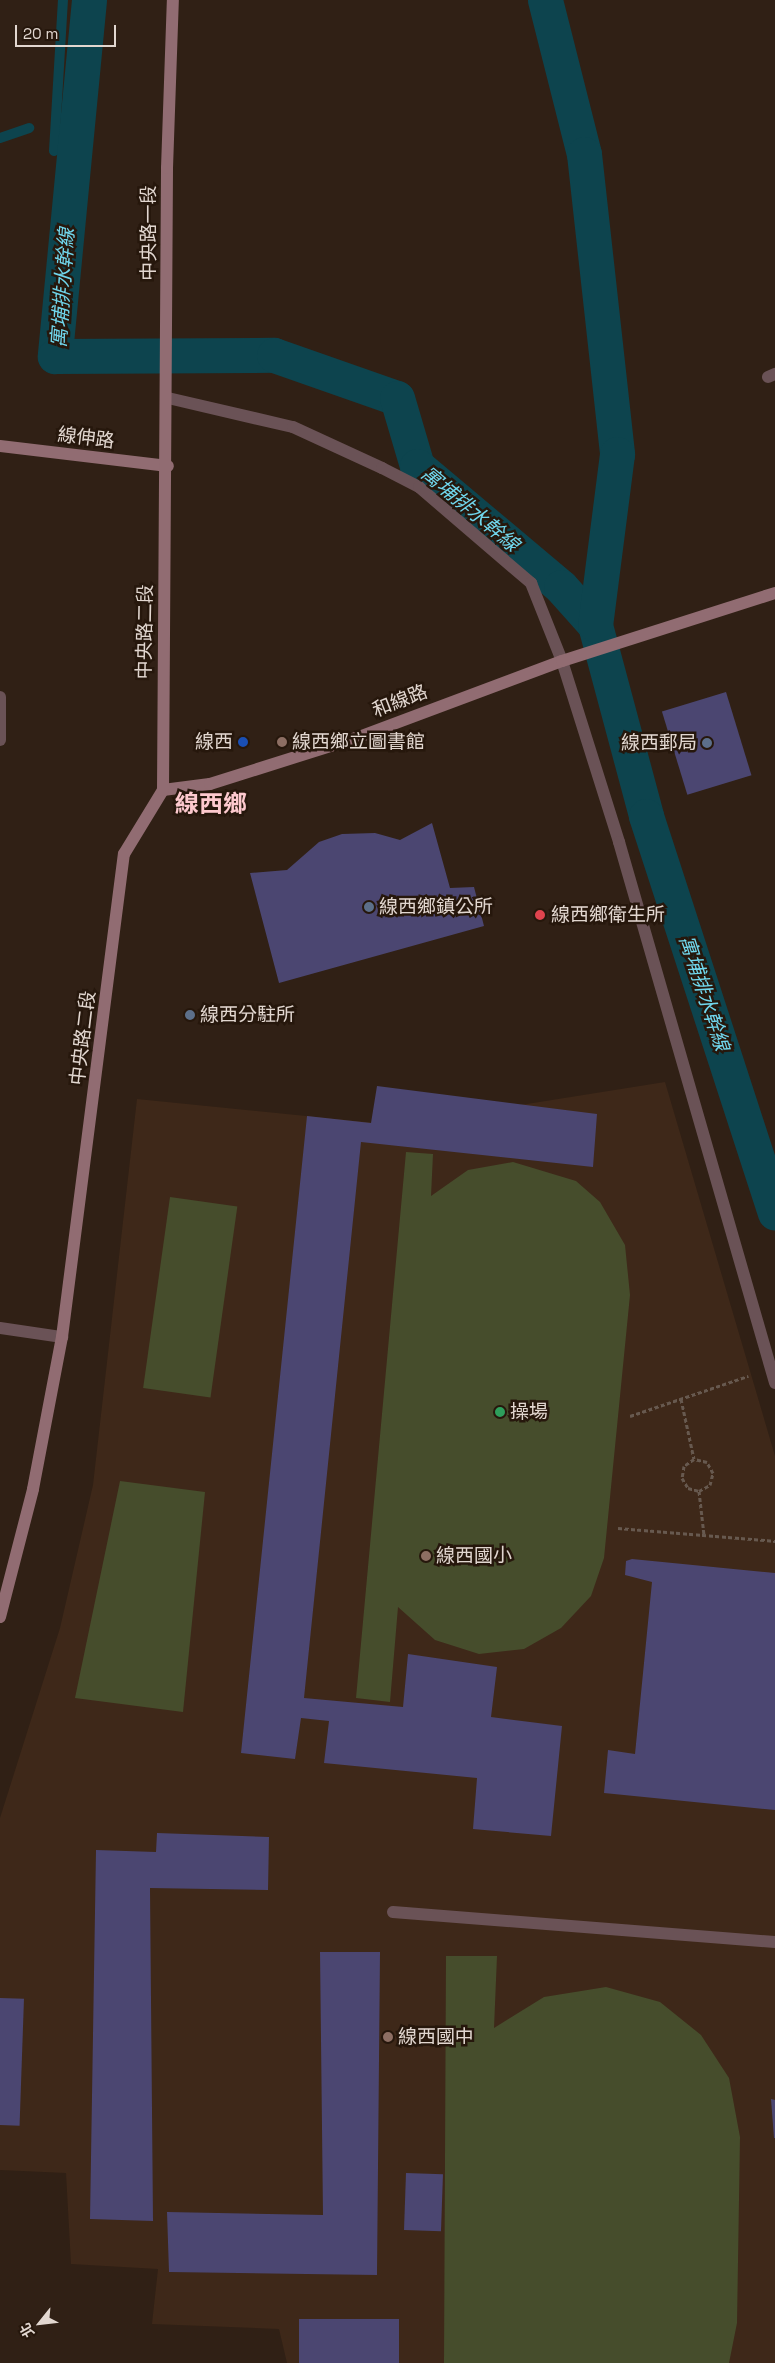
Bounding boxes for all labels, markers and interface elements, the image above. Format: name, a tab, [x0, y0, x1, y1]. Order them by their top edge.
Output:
scale bar	[18, 15, 119, 47]
text: 20 m	[23, 24, 58, 43]
street label: 中央路一段	[138, 186, 160, 280]
water label: 寓埔排水幹線	[47, 227, 79, 349]
street label: 線伸路	[56, 423, 116, 453]
water label: 寓埔排水幹線	[416, 461, 524, 557]
street label: 中央路二段	[133, 584, 157, 680]
street label: 和線路	[369, 680, 431, 722]
place label: 線西	[195, 731, 233, 753]
place label: 線西鄉立圖書館	[292, 731, 425, 753]
place label: 線西郵局	[621, 732, 697, 754]
marker: 線西	[237, 736, 249, 748]
marker: 線西鄉立圖書館	[276, 736, 288, 748]
marker: 線西郵局	[701, 737, 713, 749]
district label: 線西鄉	[175, 790, 247, 818]
place label: 線西鄉鎮公所	[379, 896, 493, 918]
marker: 線西鄉鎮公所	[363, 901, 375, 913]
place label: 線西鄉衛生所	[551, 904, 665, 926]
marker: 線西鄉衛生所	[533, 908, 547, 922]
water label: 寓埔排水幹線	[674, 932, 734, 1054]
street label: 中央路二段	[66, 989, 100, 1087]
place label: 線西分駐所	[200, 1004, 295, 1026]
marker: 線西分駐所	[184, 1009, 196, 1021]
place label: 操場	[510, 1401, 548, 1423]
marker: 操場	[494, 1406, 506, 1418]
place label: 線西國小	[436, 1545, 512, 1567]
marker: 線西國小	[420, 1550, 432, 1562]
place label: 線西國中	[398, 2026, 474, 2048]
marker: 線西國中	[382, 2031, 394, 2043]
north arrow	[15, 2298, 65, 2348]
text: 北	[16, 2320, 38, 2341]

